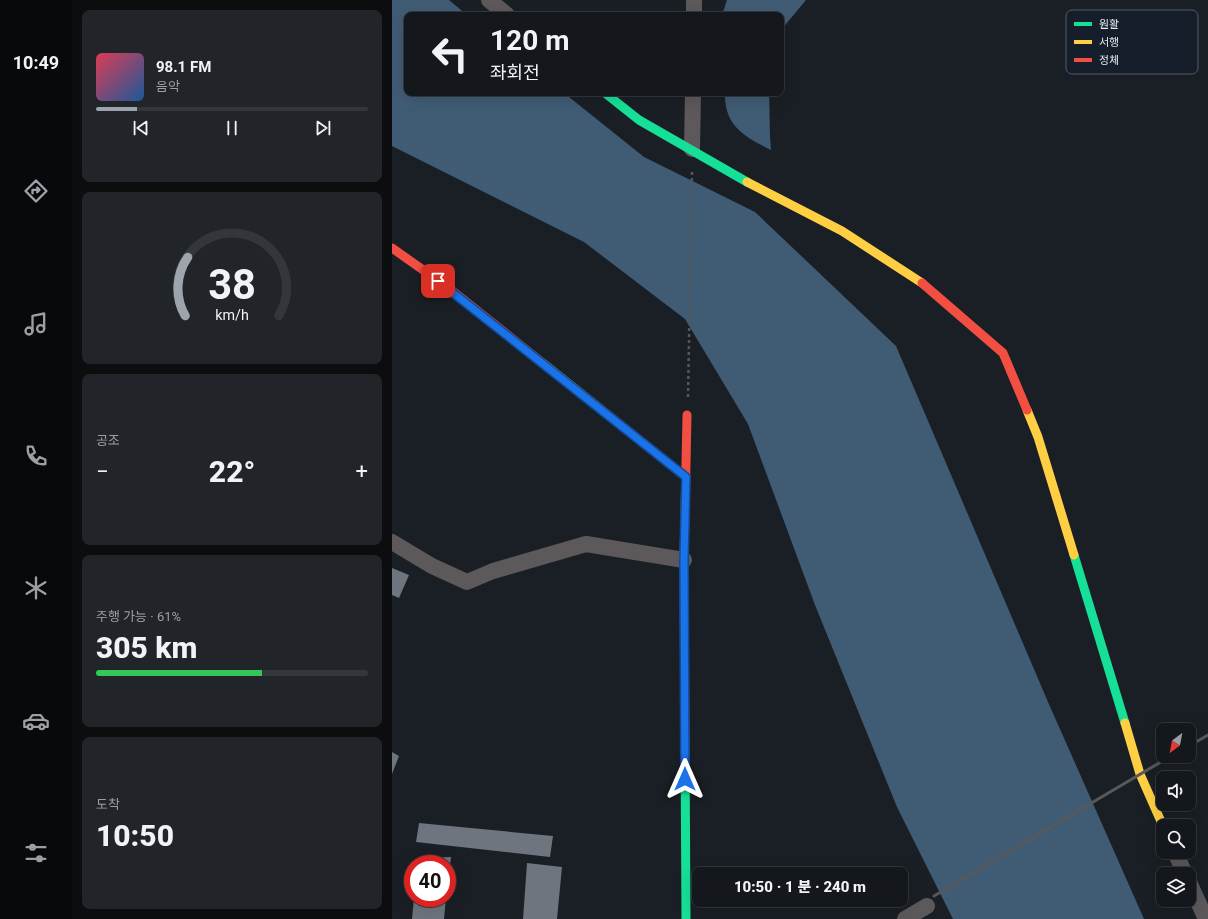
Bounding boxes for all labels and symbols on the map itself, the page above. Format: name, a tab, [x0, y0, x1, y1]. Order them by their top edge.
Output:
legend	[1066, 10, 1198, 74]
text: 원활	[1099, 18, 1119, 31]
text: 서행	[1099, 36, 1119, 49]
text: 정체	[1099, 54, 1119, 67]
pin	[421, 264, 455, 298]
north arrow	[1156, 723, 1196, 763]
position arrow	[664, 758, 706, 800]
speed limit sign: 40	[404, 855, 456, 907]

